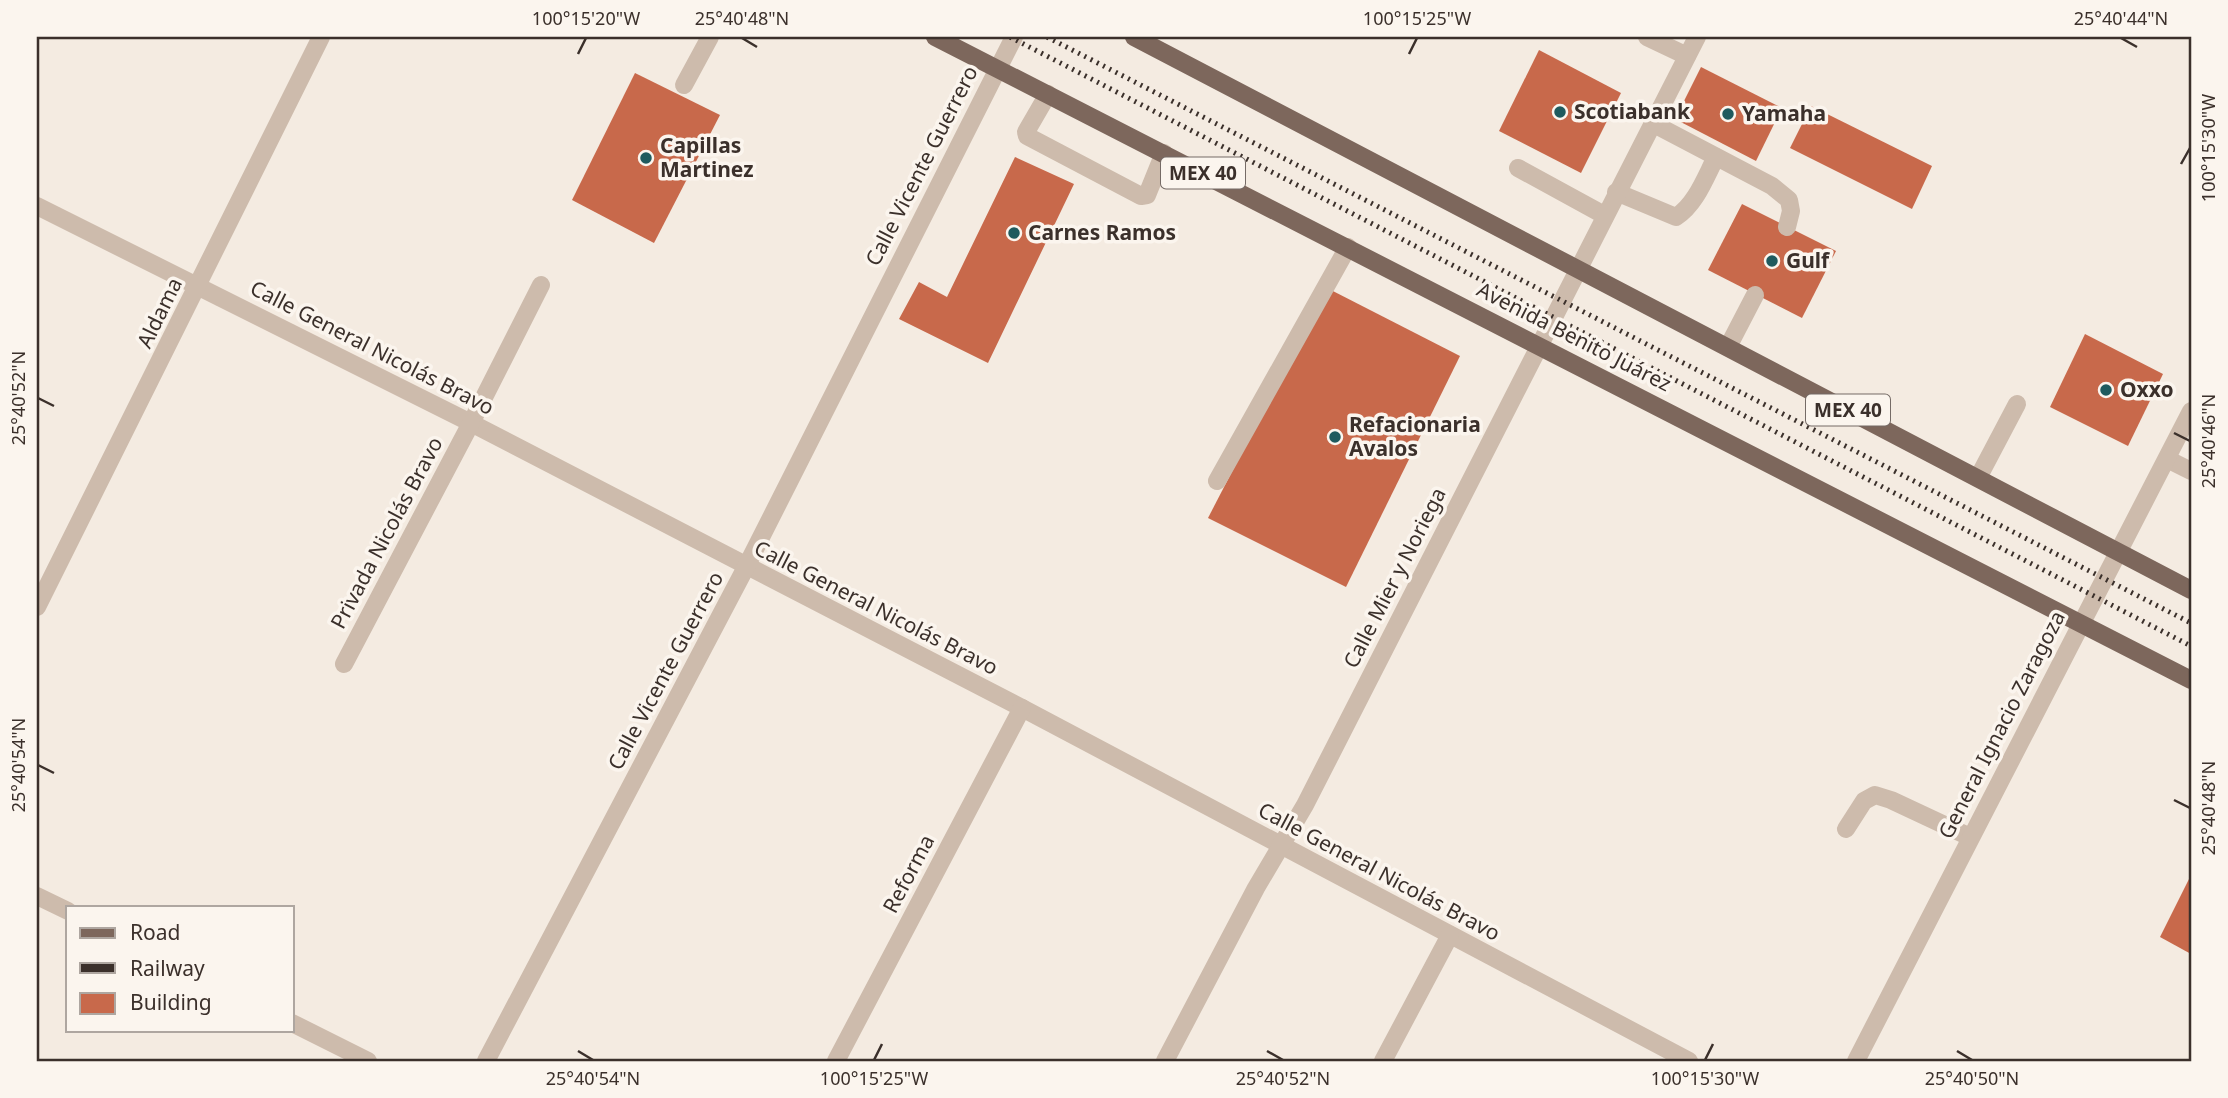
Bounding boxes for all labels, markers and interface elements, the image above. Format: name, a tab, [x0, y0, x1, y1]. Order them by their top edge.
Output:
text: 100°15'20"W	[532, 6, 640, 30]
text: 25°40'48"N	[695, 6, 789, 30]
text: 100°15'25"W	[1363, 6, 1471, 30]
text: 25°40'44"N	[2074, 6, 2168, 30]
street label: Calle Vicente Guerrero	[859, 61, 984, 270]
text: 100°15'30"W	[2196, 94, 2220, 202]
place label: Scotiabank	[1574, 97, 1691, 125]
place label: Yamaha	[1742, 99, 1826, 127]
marker: Scotiabank	[1552, 104, 1568, 120]
marker: Yamaha	[1720, 106, 1736, 122]
place label: Capillas Martinez	[660, 131, 754, 183]
marker: Capillas Martinez	[638, 150, 654, 166]
road number: MEX 40	[1161, 158, 1245, 188]
place label: Carnes Ramos	[1028, 218, 1176, 246]
marker: Carnes Ramos	[1006, 225, 1022, 241]
place label: Gulf	[1786, 246, 1831, 274]
marker: Gulf	[1764, 253, 1780, 269]
street label: Aldama	[130, 273, 188, 352]
street label: Calle General Nicolás Bravo	[246, 273, 499, 421]
street label: Avenida Benito Juárez	[1473, 275, 1676, 397]
text: 25°40'52"N	[6, 351, 30, 445]
place label: Oxxo	[2120, 375, 2174, 403]
marker: Oxxo	[2098, 382, 2114, 398]
road number: MEX 40	[1806, 394, 1890, 426]
text: 25°40'46"N	[2196, 394, 2220, 488]
place label: Refacionaria Avalos	[1349, 410, 1481, 462]
marker: Refacionaria Avalos	[1327, 429, 1343, 445]
street label: Privada Nicolás Bravo	[324, 432, 449, 633]
street label: Calle Mier y Noriega	[1336, 482, 1452, 673]
street label: Calle General Nicolás Bravo	[750, 533, 1003, 681]
street label: Calle Vicente Guerrero	[601, 566, 729, 775]
street label: General Ignacio Zaragoza	[1931, 606, 2071, 843]
text: 25°40'54"N	[6, 718, 30, 812]
text: 25°40'48"N	[2196, 761, 2220, 855]
street label: Calle General Nicolás Bravo	[1254, 795, 1505, 947]
street label: Reforma	[876, 829, 940, 918]
legend	[66, 906, 294, 1032]
text: Road	[130, 918, 180, 946]
text: Railway	[130, 954, 205, 982]
text: Building	[130, 988, 212, 1016]
text: 25°40'54"N	[546, 1066, 640, 1090]
text: 100°15'25"W	[820, 1066, 928, 1090]
text: 25°40'52"N	[1236, 1066, 1330, 1090]
text: 100°15'30"W	[1651, 1066, 1759, 1090]
text: 25°40'50"N	[1925, 1066, 2019, 1090]

